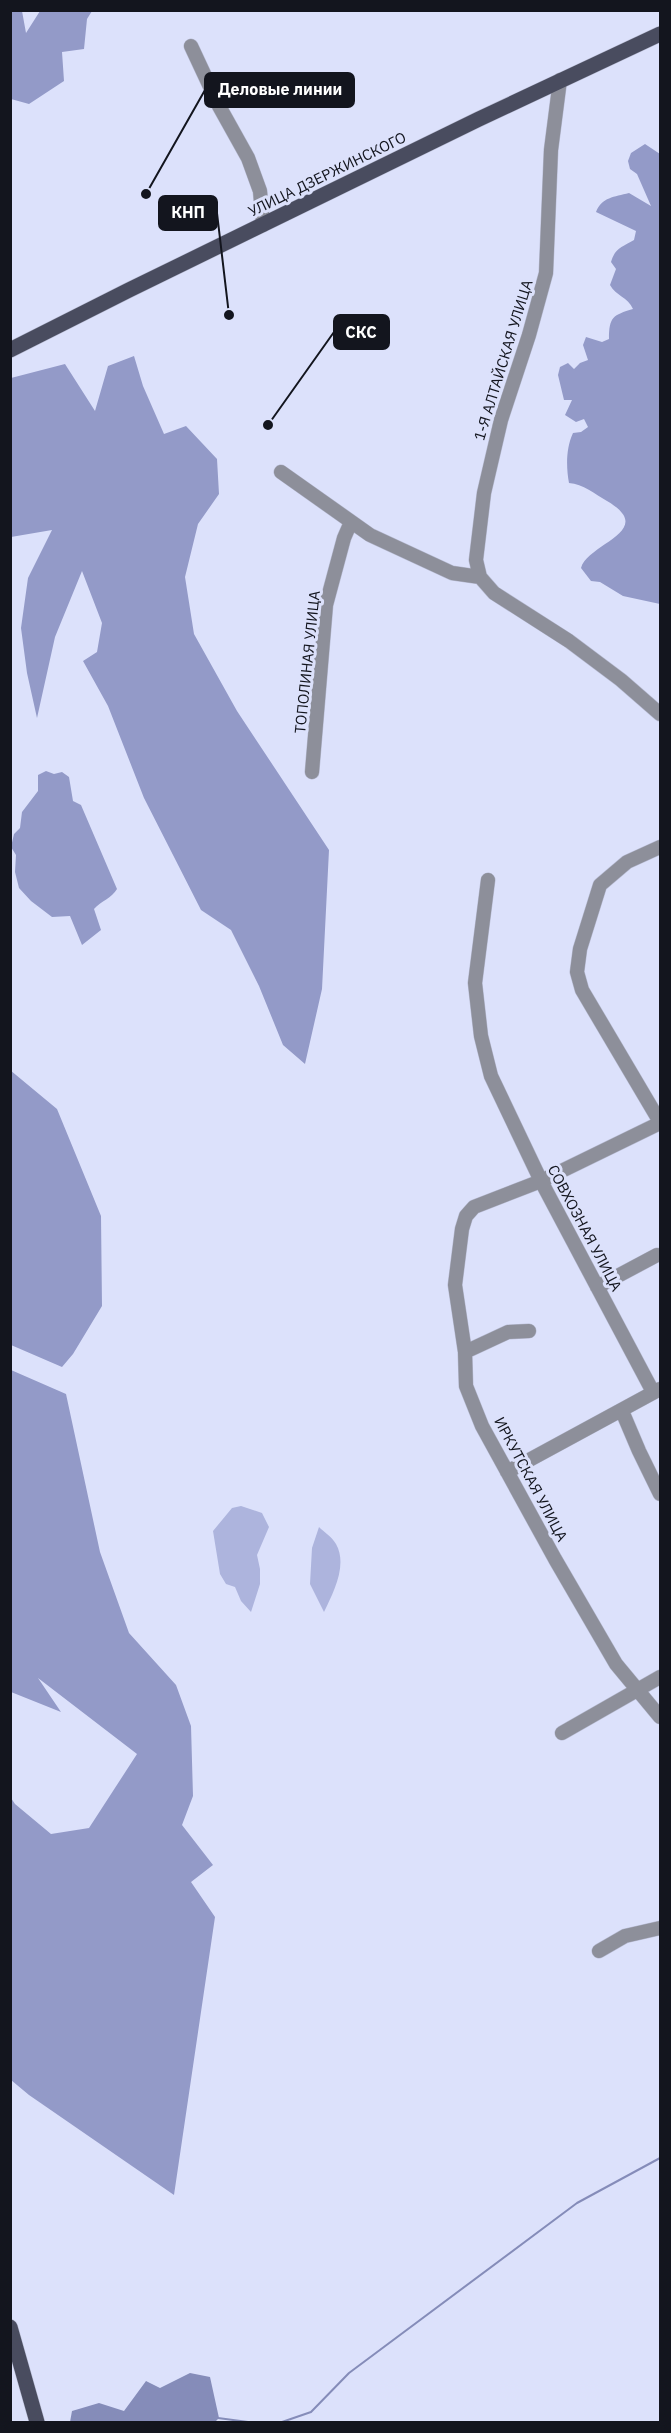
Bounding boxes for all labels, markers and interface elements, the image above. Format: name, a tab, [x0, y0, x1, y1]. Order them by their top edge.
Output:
callout: Деловые линии	[205, 73, 354, 107]
text: Деловые линии	[218, 79, 342, 99]
street label: УЛИЦА ДЗЕРЖИНСКОГО	[245, 127, 409, 221]
callout: КНП	[159, 196, 217, 230]
text: КНП	[171, 202, 205, 222]
street label: 1-Я АЛТАЙСКАЯ УЛИЦА	[469, 277, 537, 443]
callout: СКС	[334, 315, 389, 349]
text: СКС	[345, 322, 377, 342]
street label: ТОПОЛИНАЯ УЛИЦА	[290, 589, 324, 734]
street label: СОВХОЗНАЯ УЛИЦА	[544, 1162, 627, 1295]
street label: ИРКУТСКАЯ УЛИЦА	[490, 1413, 572, 1545]

